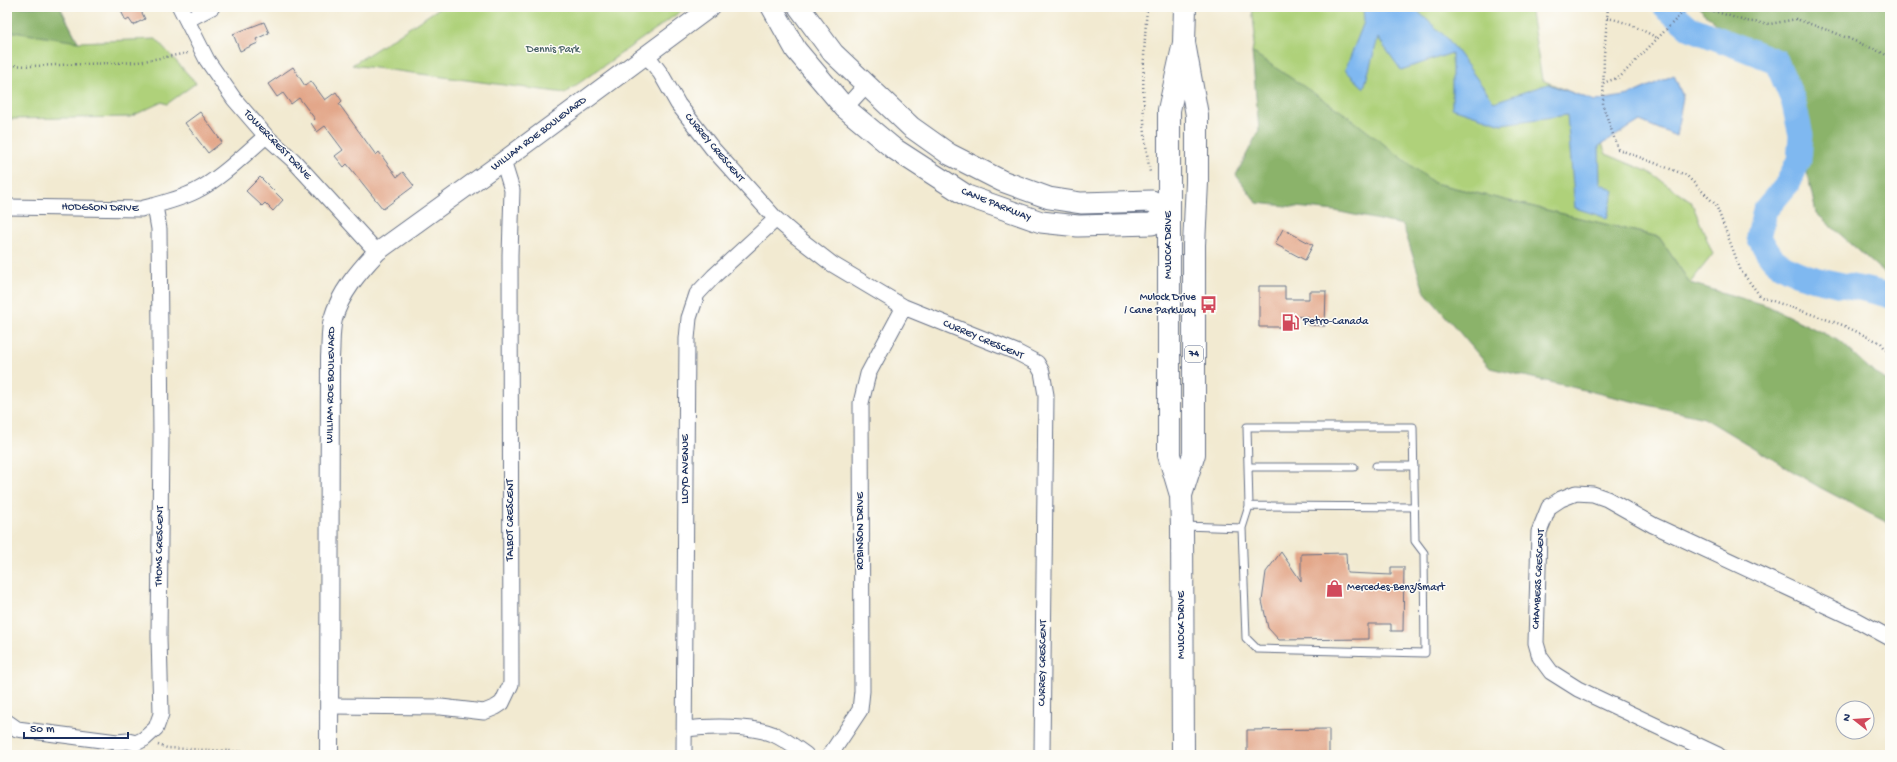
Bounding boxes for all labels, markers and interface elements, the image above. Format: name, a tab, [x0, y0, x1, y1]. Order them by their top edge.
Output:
park label: Dennis Park	[525, 44, 581, 56]
street label: WILLIAM ROE BOULEVARD	[489, 94, 590, 174]
street label: TOWERCREST DRIVE	[240, 107, 314, 183]
street label: CURREY CRESCENT	[682, 111, 747, 186]
street label: CANE PARKWAY	[959, 185, 1033, 225]
street label: HODGSON DRIVE	[61, 201, 140, 215]
street label: MULOCK DRIVE	[1163, 210, 1175, 279]
place label: Mulock Drive / Cane Parkway	[1124, 292, 1197, 317]
bus stop icon: Mulock Drive / Cane Parkway	[1199, 294, 1219, 314]
fuel station icon: Petro-Canada	[1280, 312, 1300, 332]
place label: Petro-Canada	[1302, 316, 1369, 328]
street label: CURREY CRESCENT	[941, 318, 1026, 363]
street label: WILLIAM ROE BOULEVARD	[324, 326, 338, 443]
road number: 74	[1185, 346, 1203, 362]
street label: LLOYD AVENUE	[680, 433, 692, 504]
street label: TALBOT CRESCENT	[505, 478, 517, 562]
street label: ROBINSON DRIVE	[855, 491, 867, 570]
street label: THOMS CRESCENT	[153, 505, 167, 587]
street label: CHAMBERS CRESCENT	[1530, 528, 1548, 629]
shop icon: Mercedes-Benz/Smart	[1324, 578, 1344, 598]
place label: Mercedes-Benz/Smart	[1347, 582, 1446, 594]
street label: MULOCK DRIVE	[1176, 590, 1188, 659]
street label: CURREY CRESCENT	[1036, 619, 1050, 706]
north arrow	[1835, 700, 1875, 740]
text: N	[1841, 712, 1854, 723]
scale bar	[24, 714, 128, 740]
text: 50 m	[30, 723, 55, 737]

